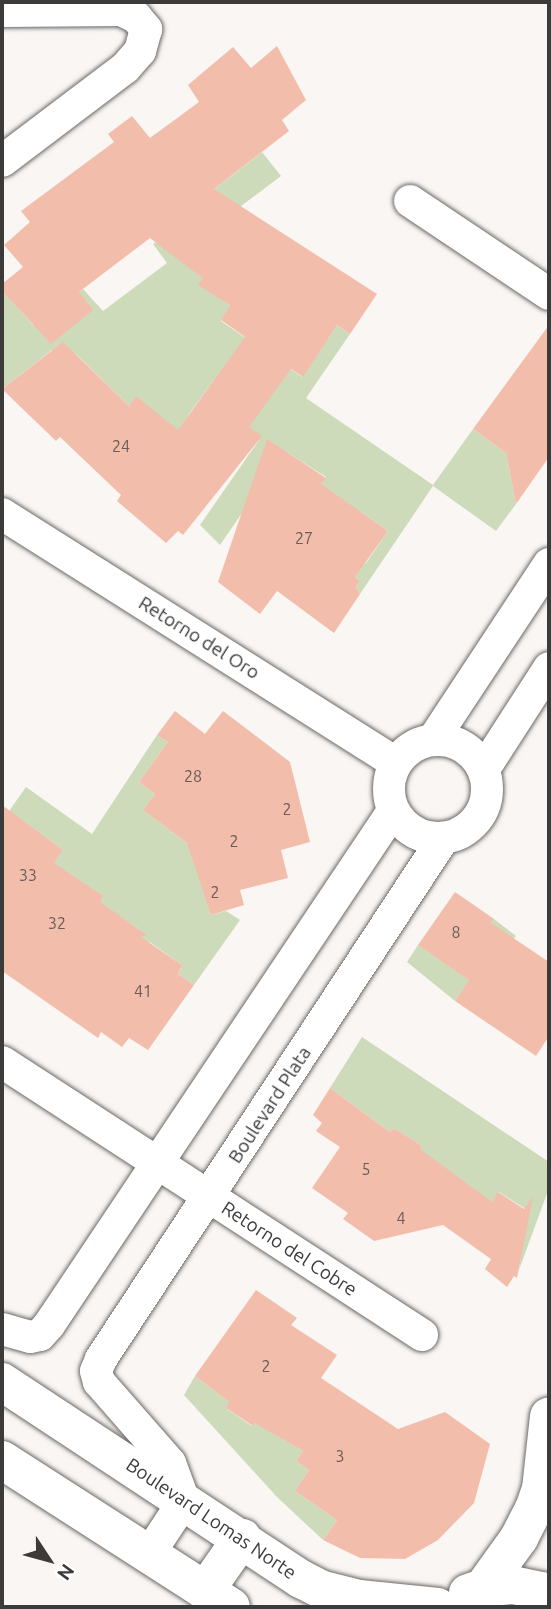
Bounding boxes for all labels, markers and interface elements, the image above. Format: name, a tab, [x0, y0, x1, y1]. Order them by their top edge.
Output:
house number: 24	[112, 436, 130, 456]
house number: 27	[295, 528, 313, 548]
street label: Retorno del Oro	[134, 592, 264, 684]
house number: 28	[184, 766, 202, 786]
house number: 2	[282, 799, 292, 819]
house number: 2	[229, 831, 239, 851]
house number: 33	[19, 865, 37, 885]
house number: 2	[210, 882, 220, 902]
house number: 32	[48, 913, 66, 933]
house number: 8	[451, 922, 461, 942]
house number: 41	[134, 981, 152, 1001]
street label: Boulevard Plata	[224, 1042, 316, 1168]
house number: 5	[361, 1159, 371, 1179]
street label: Retorno del Cobre	[217, 1197, 361, 1301]
house number: 4	[396, 1208, 406, 1228]
house number: 2	[261, 1356, 271, 1376]
house number: 3	[335, 1446, 345, 1466]
street label: Boulevard Lomas Norte	[122, 1453, 300, 1585]
north arrow	[14, 1525, 84, 1595]
text: N	[53, 1560, 79, 1585]

